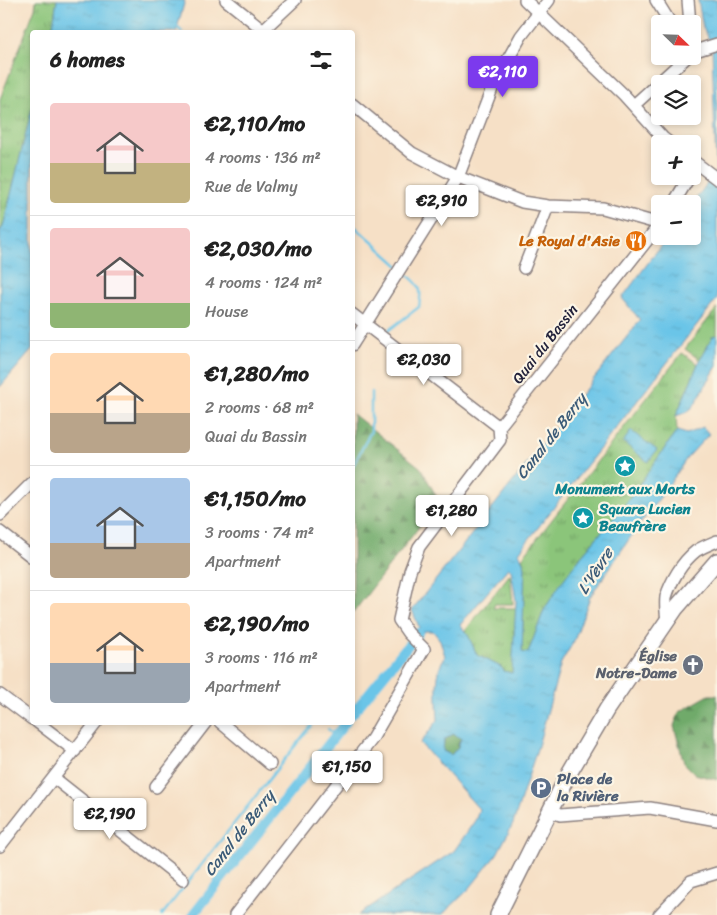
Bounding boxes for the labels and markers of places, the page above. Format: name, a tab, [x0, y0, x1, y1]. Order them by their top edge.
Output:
pin: €2,110	[462, 56, 544, 98]
pin: €2,910	[401, 184, 483, 227]
place label: Le Royal d'Asie	[519, 228, 620, 254]
restaurant icon: Le Royal d'Asie	[624, 229, 648, 253]
pin: €2,030	[383, 344, 465, 386]
place icon: Monument aux Morts	[613, 454, 637, 478]
place label: Monument aux Morts	[554, 476, 696, 502]
pin: €1,280	[411, 494, 493, 537]
place label: Square Lucien Beaufrère	[598, 496, 691, 539]
place icon: Square Lucien Beaufrère	[571, 506, 595, 530]
place label: Église Notre-Dame	[595, 643, 677, 686]
church icon: Église Notre-Dame	[681, 653, 705, 677]
pin: €1,150	[306, 750, 388, 793]
place label: Place de la Rivière	[556, 766, 619, 809]
parking icon: Place de la Rivière	[529, 776, 553, 800]
pin: €2,190	[69, 798, 151, 840]

